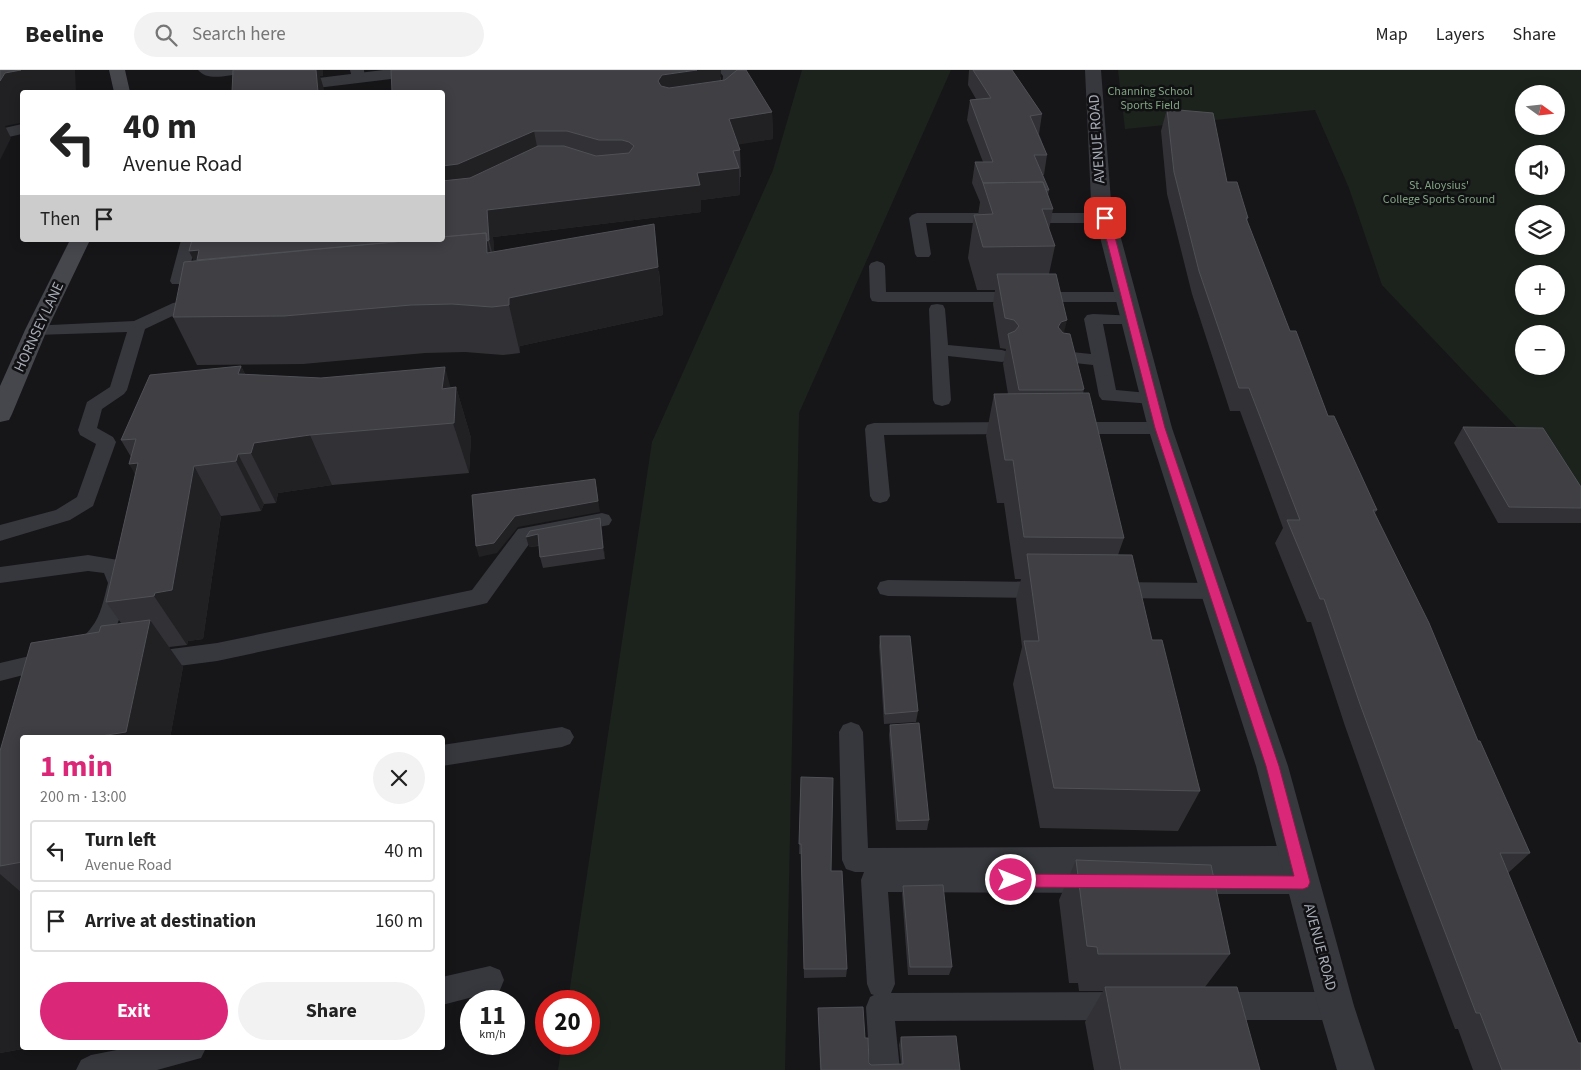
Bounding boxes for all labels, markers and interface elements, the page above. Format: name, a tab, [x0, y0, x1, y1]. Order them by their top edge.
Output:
search box	[134, 12, 484, 57]
text: Beeline	[25, 17, 104, 52]
icon: search	[152, 21, 180, 49]
text: Search here	[192, 21, 286, 48]
text: Map	[1376, 22, 1408, 47]
text: Layers	[1436, 22, 1485, 47]
text: Share	[1513, 22, 1556, 47]
park label: Channing School Sports Field	[1108, 83, 1193, 114]
north arrow	[1515, 85, 1565, 135]
map controls	[1515, 85, 1565, 375]
street label: AVENUE ROAD	[1083, 94, 1111, 184]
text: 40 m	[123, 102, 197, 152]
icon: left	[40, 110, 105, 175]
button: sound	[1515, 145, 1565, 195]
text: Avenue Road	[123, 148, 242, 180]
park label: St. Aloysius' College Sports Ground	[1383, 177, 1495, 208]
pin	[1084, 197, 1126, 239]
icon: arrive	[1091, 204, 1119, 232]
icon: arrive	[90, 205, 118, 233]
button: layers	[1515, 205, 1565, 255]
text: Then	[40, 206, 80, 233]
button: +	[1515, 265, 1565, 315]
street label: HORNSEY LANE	[9, 278, 69, 375]
button: −	[1515, 325, 1565, 375]
text: 1 min	[40, 745, 113, 788]
button: close	[373, 752, 425, 804]
text: 200 m · 13:00	[40, 786, 127, 808]
text: Turn left	[85, 827, 156, 854]
icon: left	[42, 837, 70, 865]
text: 40 m	[385, 838, 423, 865]
position arrow	[984, 853, 1036, 905]
text: Avenue Road	[85, 854, 172, 876]
street label: AVENUE ROAD	[1298, 901, 1342, 993]
icon: arrive	[42, 907, 70, 935]
text: Arrive at destination	[85, 908, 256, 935]
text: 160 m	[375, 908, 423, 935]
button: Exit	[40, 982, 228, 1040]
button: Share	[238, 982, 425, 1040]
speed limit sign: 20	[535, 990, 600, 1055]
text: 11	[479, 998, 506, 1034]
text: km/h	[479, 1026, 506, 1043]

